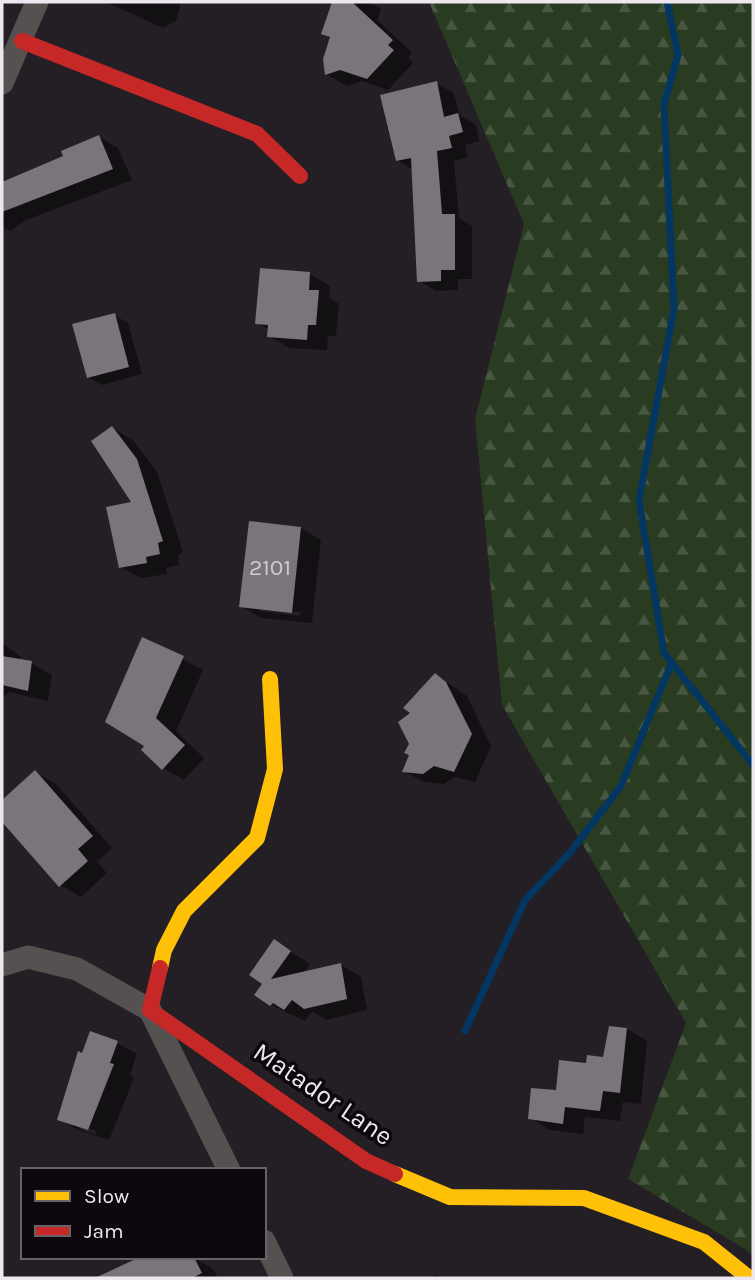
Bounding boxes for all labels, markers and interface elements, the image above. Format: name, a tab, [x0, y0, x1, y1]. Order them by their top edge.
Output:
house number: 2101	[249, 554, 291, 581]
street label: Matador Lane	[248, 1036, 398, 1152]
legend	[21, 1168, 266, 1259]
text: Slow	[84, 1184, 129, 1208]
text: Jam	[84, 1219, 124, 1243]

